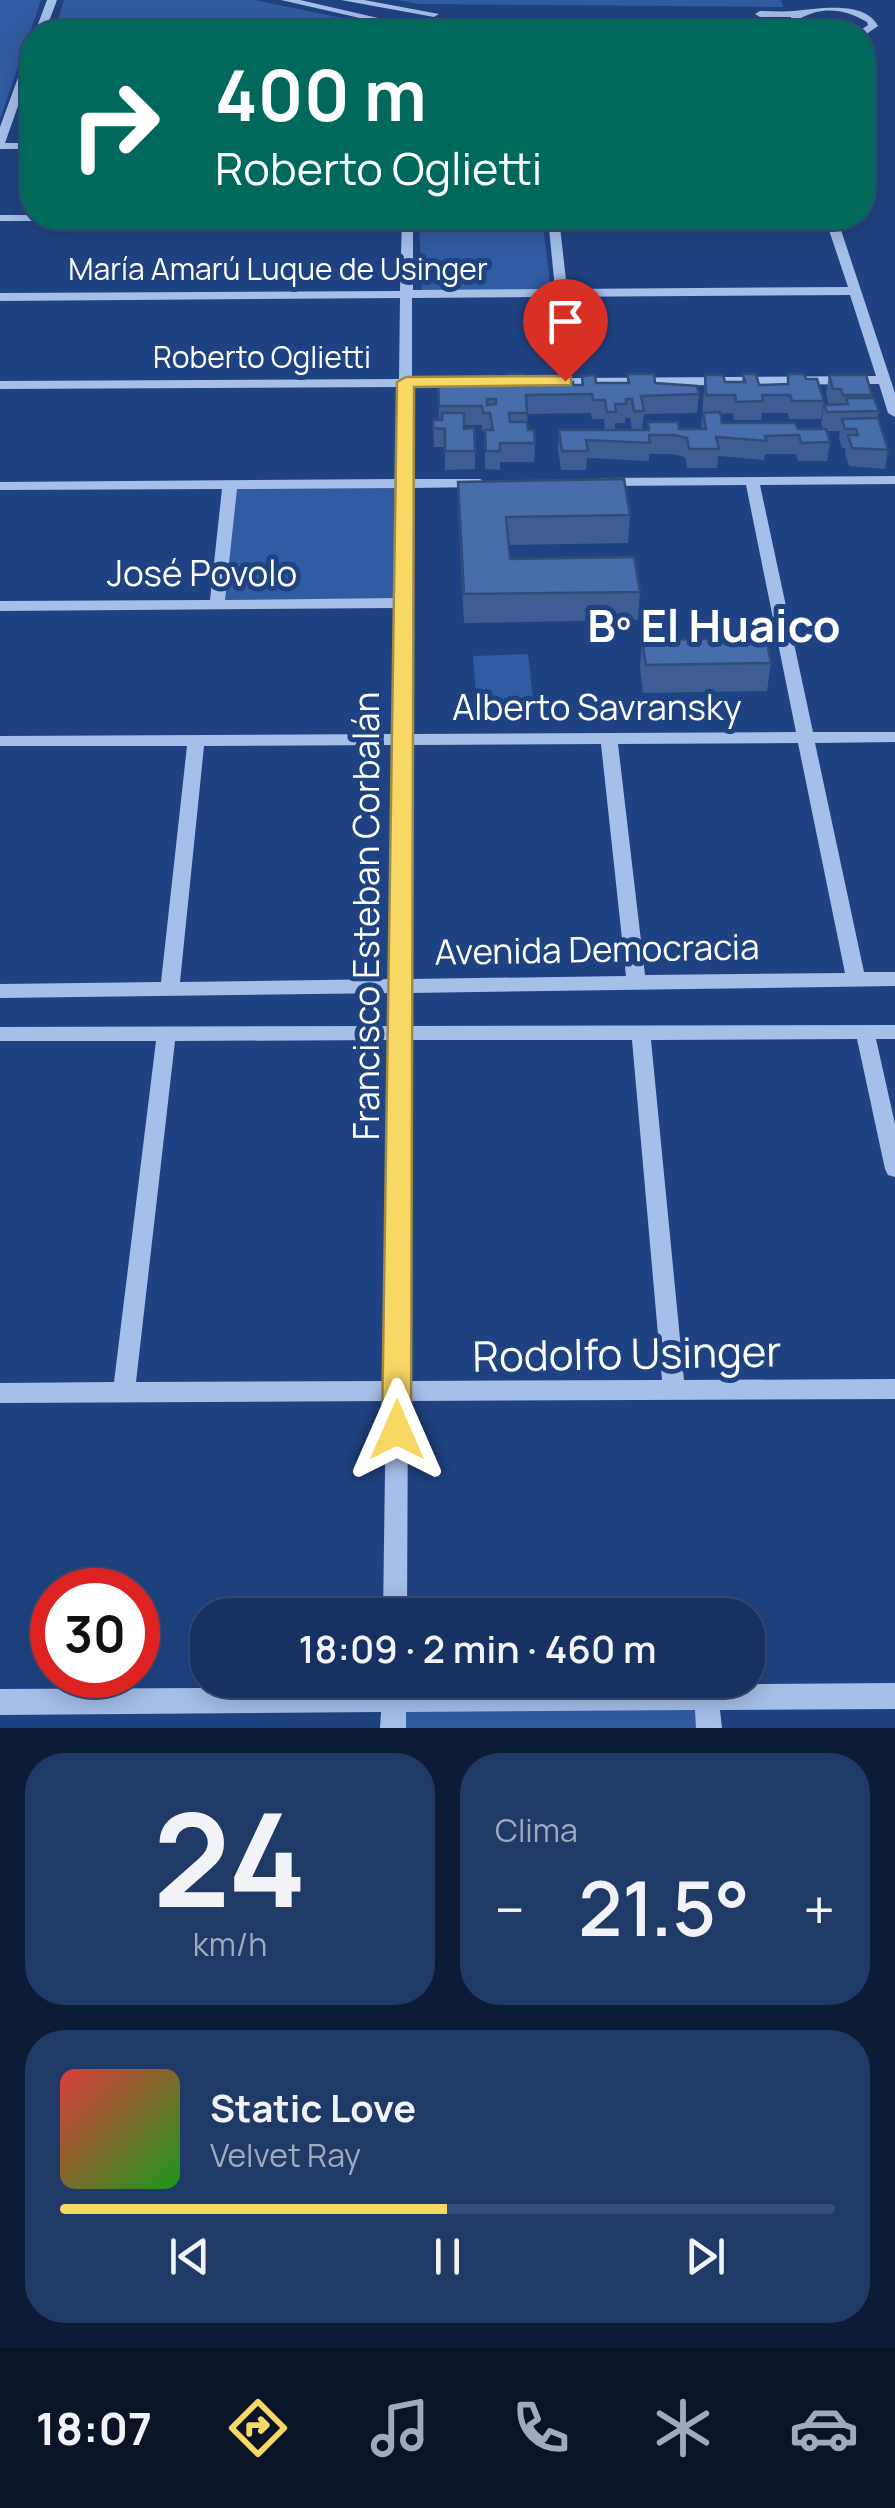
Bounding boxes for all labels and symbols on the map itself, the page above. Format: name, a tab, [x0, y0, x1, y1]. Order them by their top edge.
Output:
street label: María Amarú Luque de Usinger	[68, 248, 488, 289]
pin	[523, 279, 608, 382]
street label: Roberto Oglietti	[153, 336, 371, 377]
street label: José Povolo	[107, 549, 297, 597]
district label: Bº El Huaico	[587, 594, 841, 656]
street label: Alberto Savransky	[452, 683, 742, 731]
street label: Francisco Esteban Corbalán	[342, 692, 390, 1140]
street label: Avenida Democracia	[434, 922, 760, 976]
street label: Rodolfo Usinger	[472, 1321, 782, 1385]
position arrow	[345, 1378, 449, 1482]
speed limit sign: 30	[30, 1568, 160, 1698]

